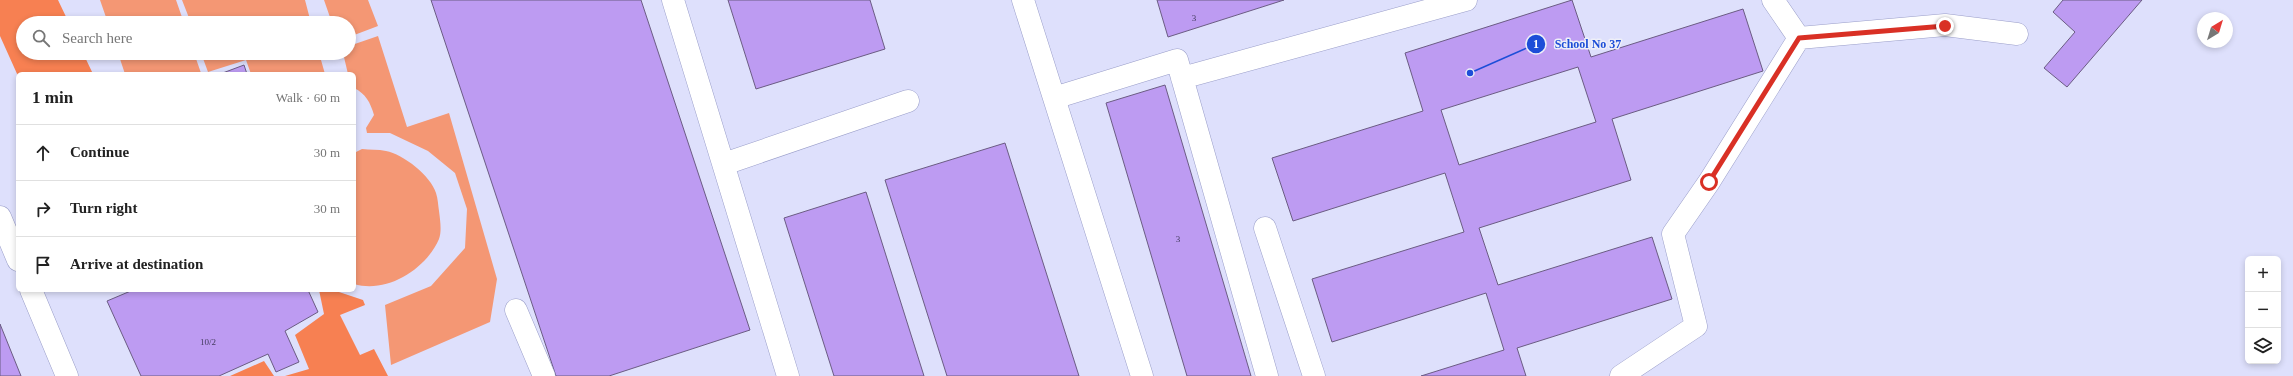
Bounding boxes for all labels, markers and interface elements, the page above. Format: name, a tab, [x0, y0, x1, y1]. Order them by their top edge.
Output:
north arrow	[2197, 12, 2233, 48]
house number: 3	[1192, 13, 1197, 23]
search box	[16, 16, 356, 60]
route end	[1936, 17, 1954, 35]
icon: search	[30, 27, 52, 49]
text: Search here	[62, 30, 132, 46]
callout: School No 37	[1526, 32, 1629, 56]
text: 1	[1533, 37, 1539, 51]
text: School No 37	[1555, 37, 1621, 51]
text: 1 min	[32, 88, 73, 107]
text: Walk · 60 m	[276, 90, 340, 105]
icon: ahead	[32, 142, 54, 164]
text: Continue	[70, 144, 129, 160]
text: 30 m	[314, 145, 340, 160]
route start	[1700, 173, 1718, 191]
icon: right	[32, 198, 54, 220]
text: Turn right	[70, 200, 137, 216]
text: 30 m	[314, 201, 340, 216]
house number: 3	[1176, 234, 1181, 244]
icon: arrive	[32, 254, 54, 276]
text: Arrive at destination	[70, 256, 203, 272]
map controls	[2245, 256, 2281, 364]
button: +	[2245, 256, 2281, 292]
button: −	[2245, 292, 2281, 328]
button: layers	[2245, 328, 2281, 364]
house number: 10/2	[200, 337, 216, 347]

